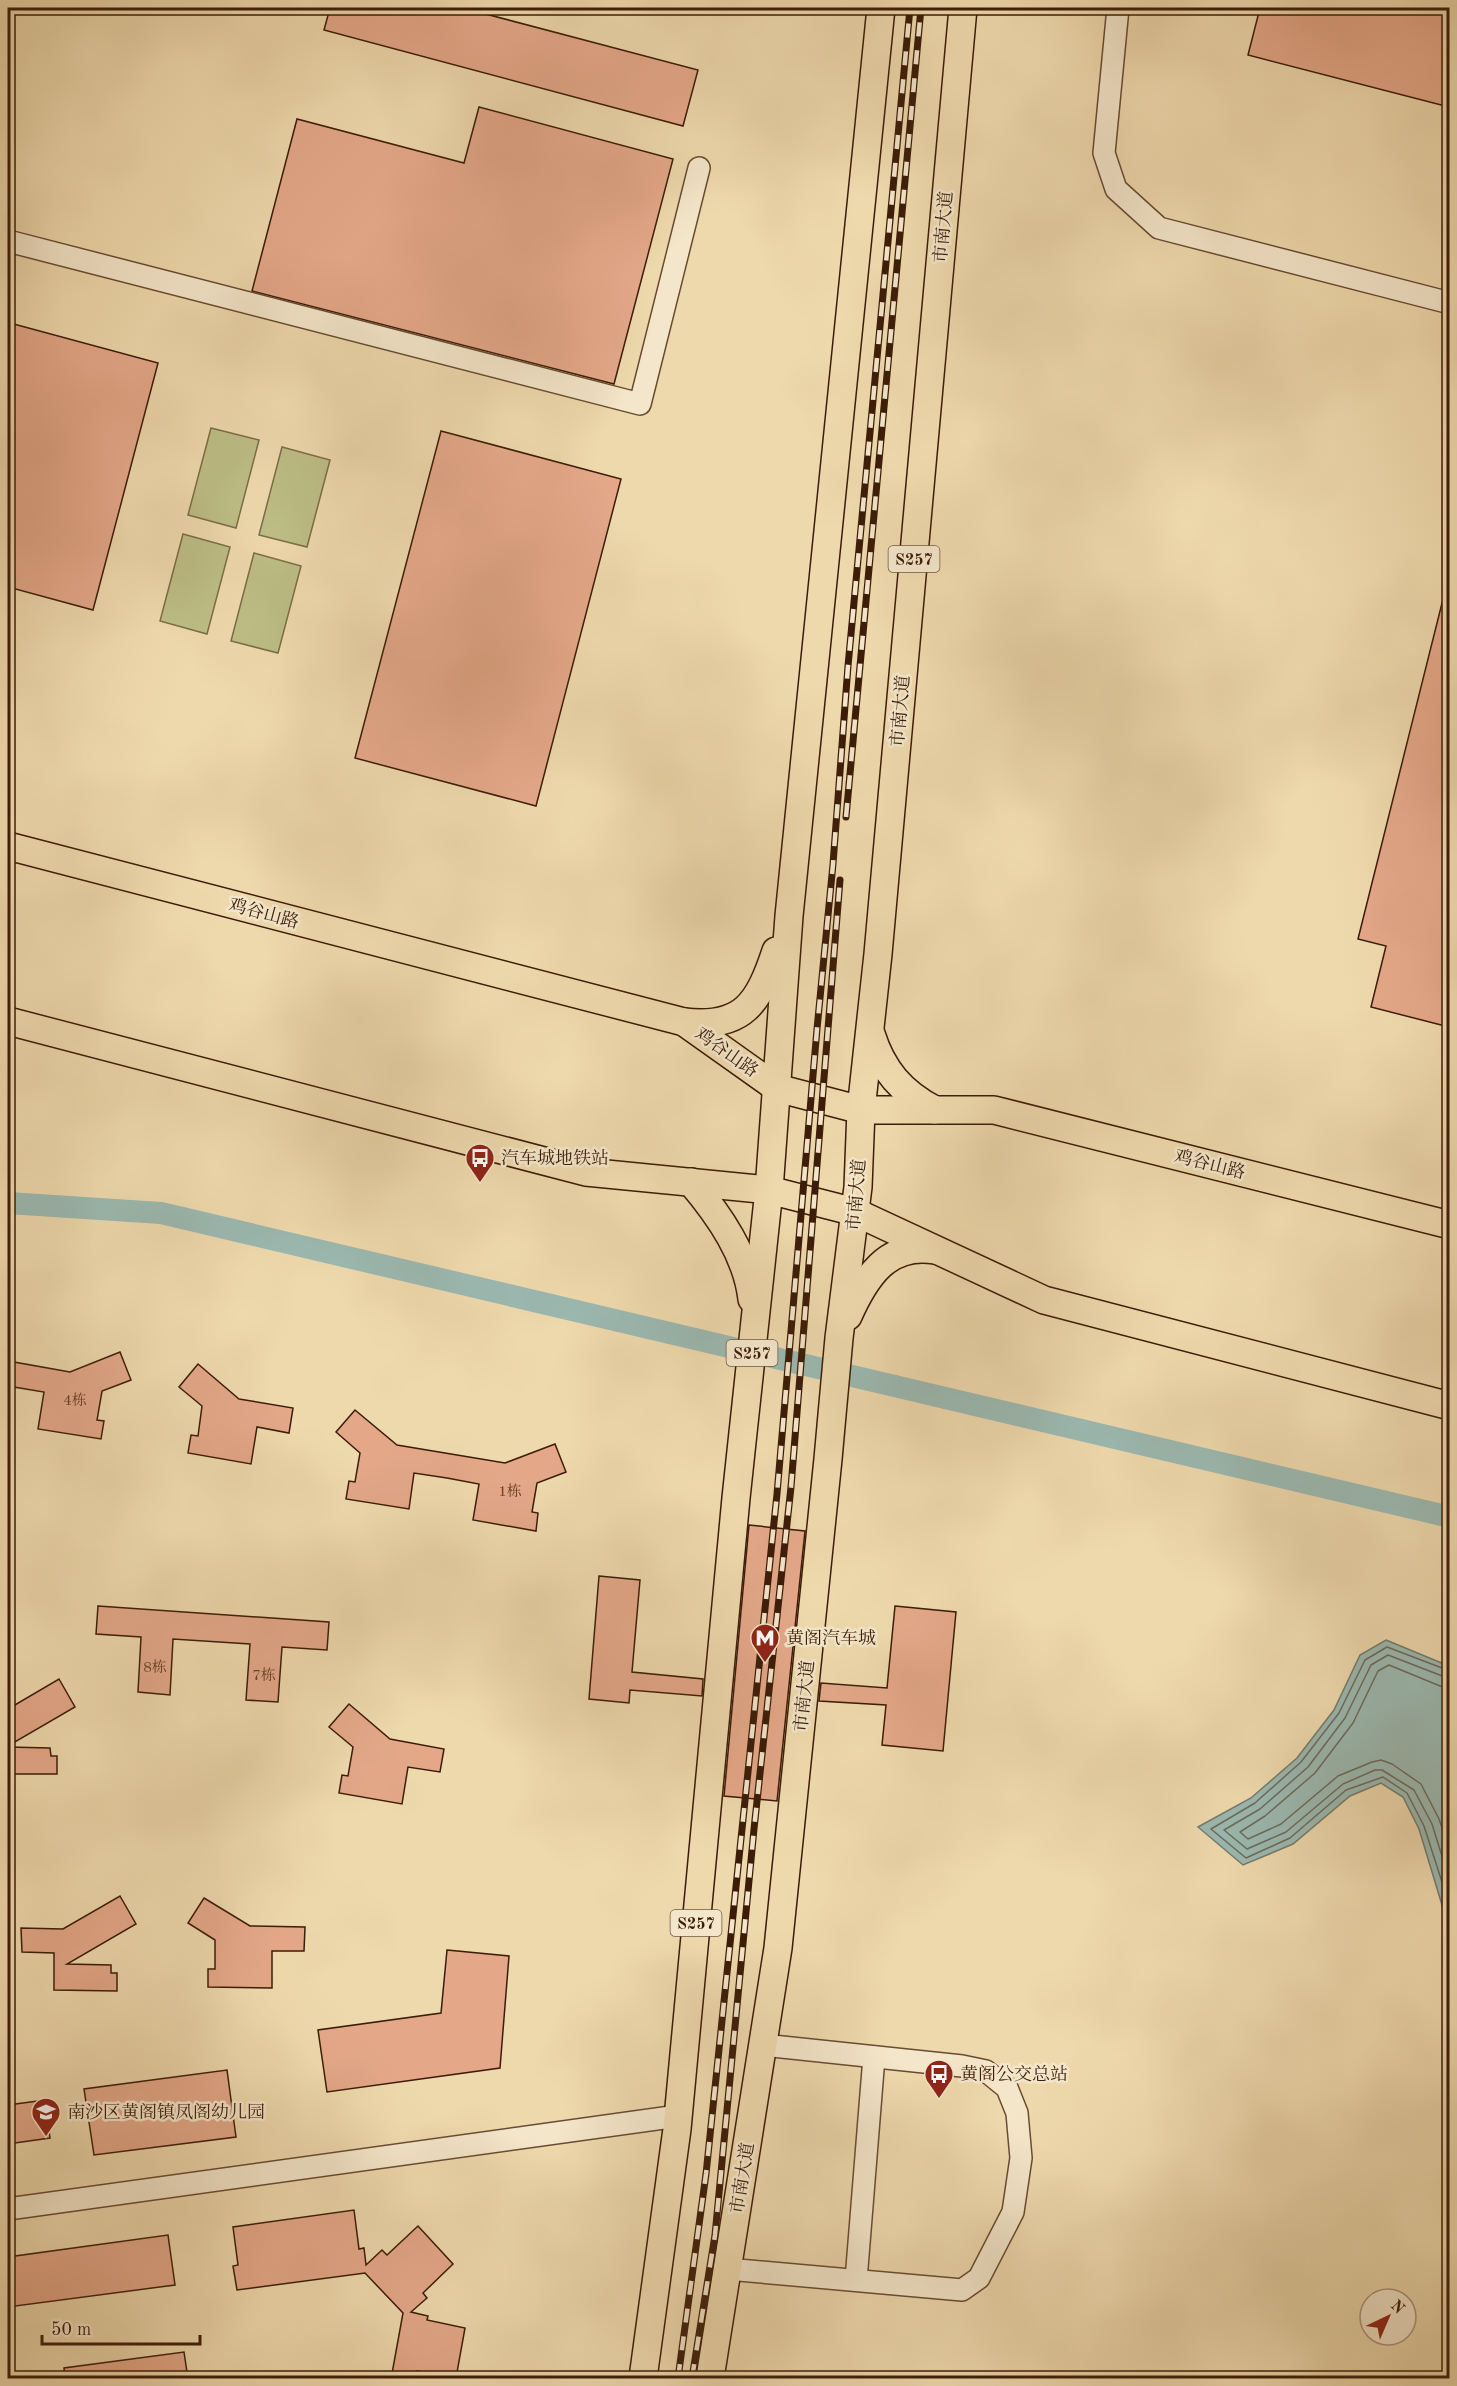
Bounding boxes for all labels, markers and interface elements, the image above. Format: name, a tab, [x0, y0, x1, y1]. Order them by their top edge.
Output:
street label: 市南大道	[930, 190, 956, 264]
road number: S257	[888, 546, 940, 572]
street label: 市南大道	[887, 674, 913, 748]
street label: 鸡谷山路	[227, 894, 301, 932]
street label: 鸡谷山路	[692, 1023, 762, 1081]
bus stop icon: 汽车城地铁站	[464, 1142, 496, 1184]
street label: 鸡谷山路	[1173, 1146, 1247, 1182]
place label: 汽车城地铁站	[501, 1148, 609, 1168]
street label: 市南大道	[843, 1158, 869, 1232]
road number: S257	[726, 1340, 777, 1366]
house number: 4栋	[63, 1392, 87, 1409]
house number: 1栋	[498, 1483, 522, 1500]
metro station icon: 黄阁汽车城	[749, 1622, 781, 1664]
place label: 黄阁汽车城	[786, 1628, 876, 1648]
house number: 8栋	[143, 1659, 167, 1676]
street label: 市南大道	[790, 1659, 818, 1733]
house number: 7栋	[252, 1667, 276, 1684]
road number: S257	[670, 1910, 722, 1936]
bus stop icon: 黄阁公交总站	[923, 2058, 955, 2100]
place label: 黄阁公交总站	[960, 2064, 1068, 2084]
school or university icon: 南沙区黄阁镇凤阁幼儿园	[30, 2096, 62, 2138]
place label: 南沙区黄阁镇凤阁幼儿园	[67, 2102, 265, 2122]
street label: 市南大道	[726, 2141, 758, 2215]
north arrow	[1358, 2287, 1418, 2347]
text: N	[1387, 2298, 1408, 2318]
scale bar	[42, 2308, 200, 2346]
text: 50 m	[51, 2321, 91, 2339]

